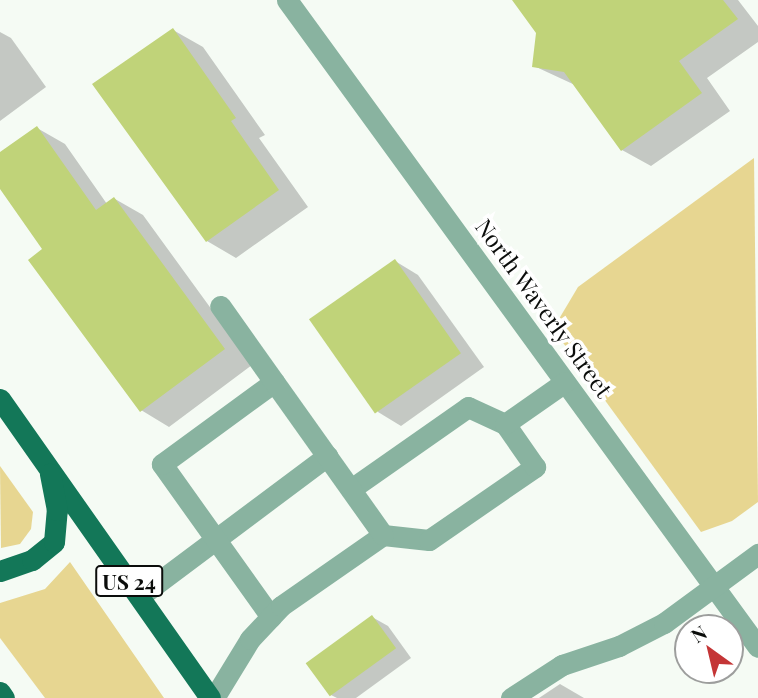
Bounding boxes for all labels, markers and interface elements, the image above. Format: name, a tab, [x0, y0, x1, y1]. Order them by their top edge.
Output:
street label: North Waverly Street	[470, 213, 618, 403]
road number: US 24	[94, 564, 164, 598]
north arrow	[674, 614, 744, 684]
text: N	[685, 619, 711, 648]

